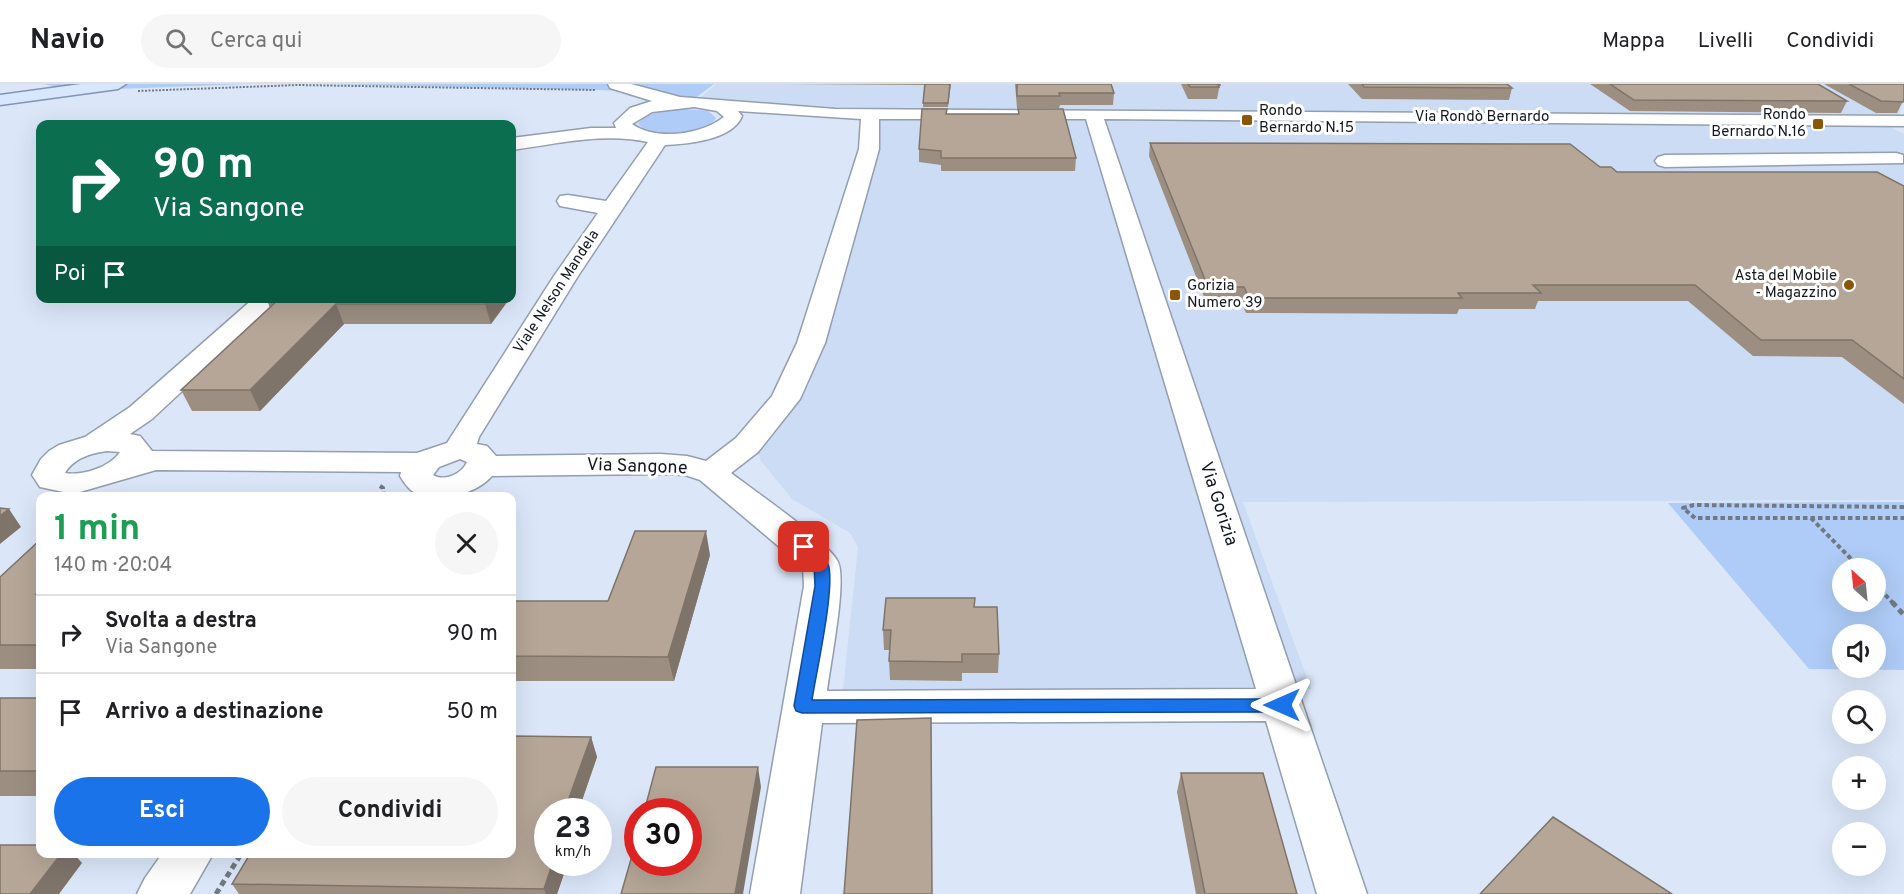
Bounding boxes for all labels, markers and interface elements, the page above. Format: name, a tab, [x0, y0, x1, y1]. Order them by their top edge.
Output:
search box	[141, 14, 561, 68]
text: Navio	[30, 23, 105, 59]
icon: search	[162, 25, 195, 58]
text: Cerca qui	[210, 28, 302, 55]
text: Mappa	[1602, 28, 1665, 55]
text: Livelli	[1698, 28, 1753, 55]
text: Condividi	[1786, 28, 1874, 55]
place label: Rondo Bernardo N.15	[1259, 102, 1354, 138]
place label: Rondo Bernardo N.16	[1711, 106, 1806, 142]
street label: Via Rondò Bernardo	[1415, 108, 1549, 127]
marker: Rondo Bernardo N.15	[1240, 113, 1254, 127]
marker: Rondo Bernardo N.16	[1811, 117, 1825, 131]
text: 90 m	[153, 140, 254, 193]
icon: right	[54, 144, 132, 222]
text: Via Sangone	[153, 192, 304, 226]
street label: Viale Nelson Mandela	[510, 227, 604, 357]
icon: arrive	[98, 258, 131, 291]
text: Poi	[54, 261, 86, 288]
place label: Asta del Mobile - Magazzino	[1734, 267, 1837, 303]
place label: Gorizia Numero 39	[1187, 277, 1262, 313]
marker: Asta del Mobile - Magazzino	[1842, 278, 1856, 292]
marker: Gorizia Numero 39	[1168, 288, 1182, 302]
street label: Via Sangone	[586, 454, 688, 480]
street label: Via Gorizia	[1194, 459, 1242, 549]
text: 1 min	[54, 507, 140, 553]
button: close	[435, 512, 498, 575]
pin	[778, 521, 829, 572]
icon: arrive	[787, 530, 820, 563]
text: 140 m · 20:04	[54, 553, 172, 579]
north arrow	[1832, 558, 1886, 612]
map controls	[1832, 558, 1886, 876]
text: Svolta a destra	[105, 608, 257, 635]
icon: right	[54, 618, 87, 651]
text: 90 m	[447, 621, 498, 648]
button: sound	[1832, 624, 1886, 678]
text: Via Sangone	[105, 635, 217, 661]
position arrow	[1250, 673, 1314, 737]
button: search	[1832, 690, 1886, 744]
icon: arrive	[54, 696, 87, 729]
text: Arrivo a destinazione	[105, 699, 323, 726]
text: 50 m	[446, 699, 498, 726]
button: +	[1832, 756, 1886, 810]
button: Esci	[54, 777, 270, 846]
button: Condividi	[282, 777, 498, 846]
speed limit sign: 30	[624, 798, 702, 876]
text: 23	[555, 811, 591, 848]
button: −	[1832, 822, 1886, 876]
text: km/h	[555, 843, 591, 862]

